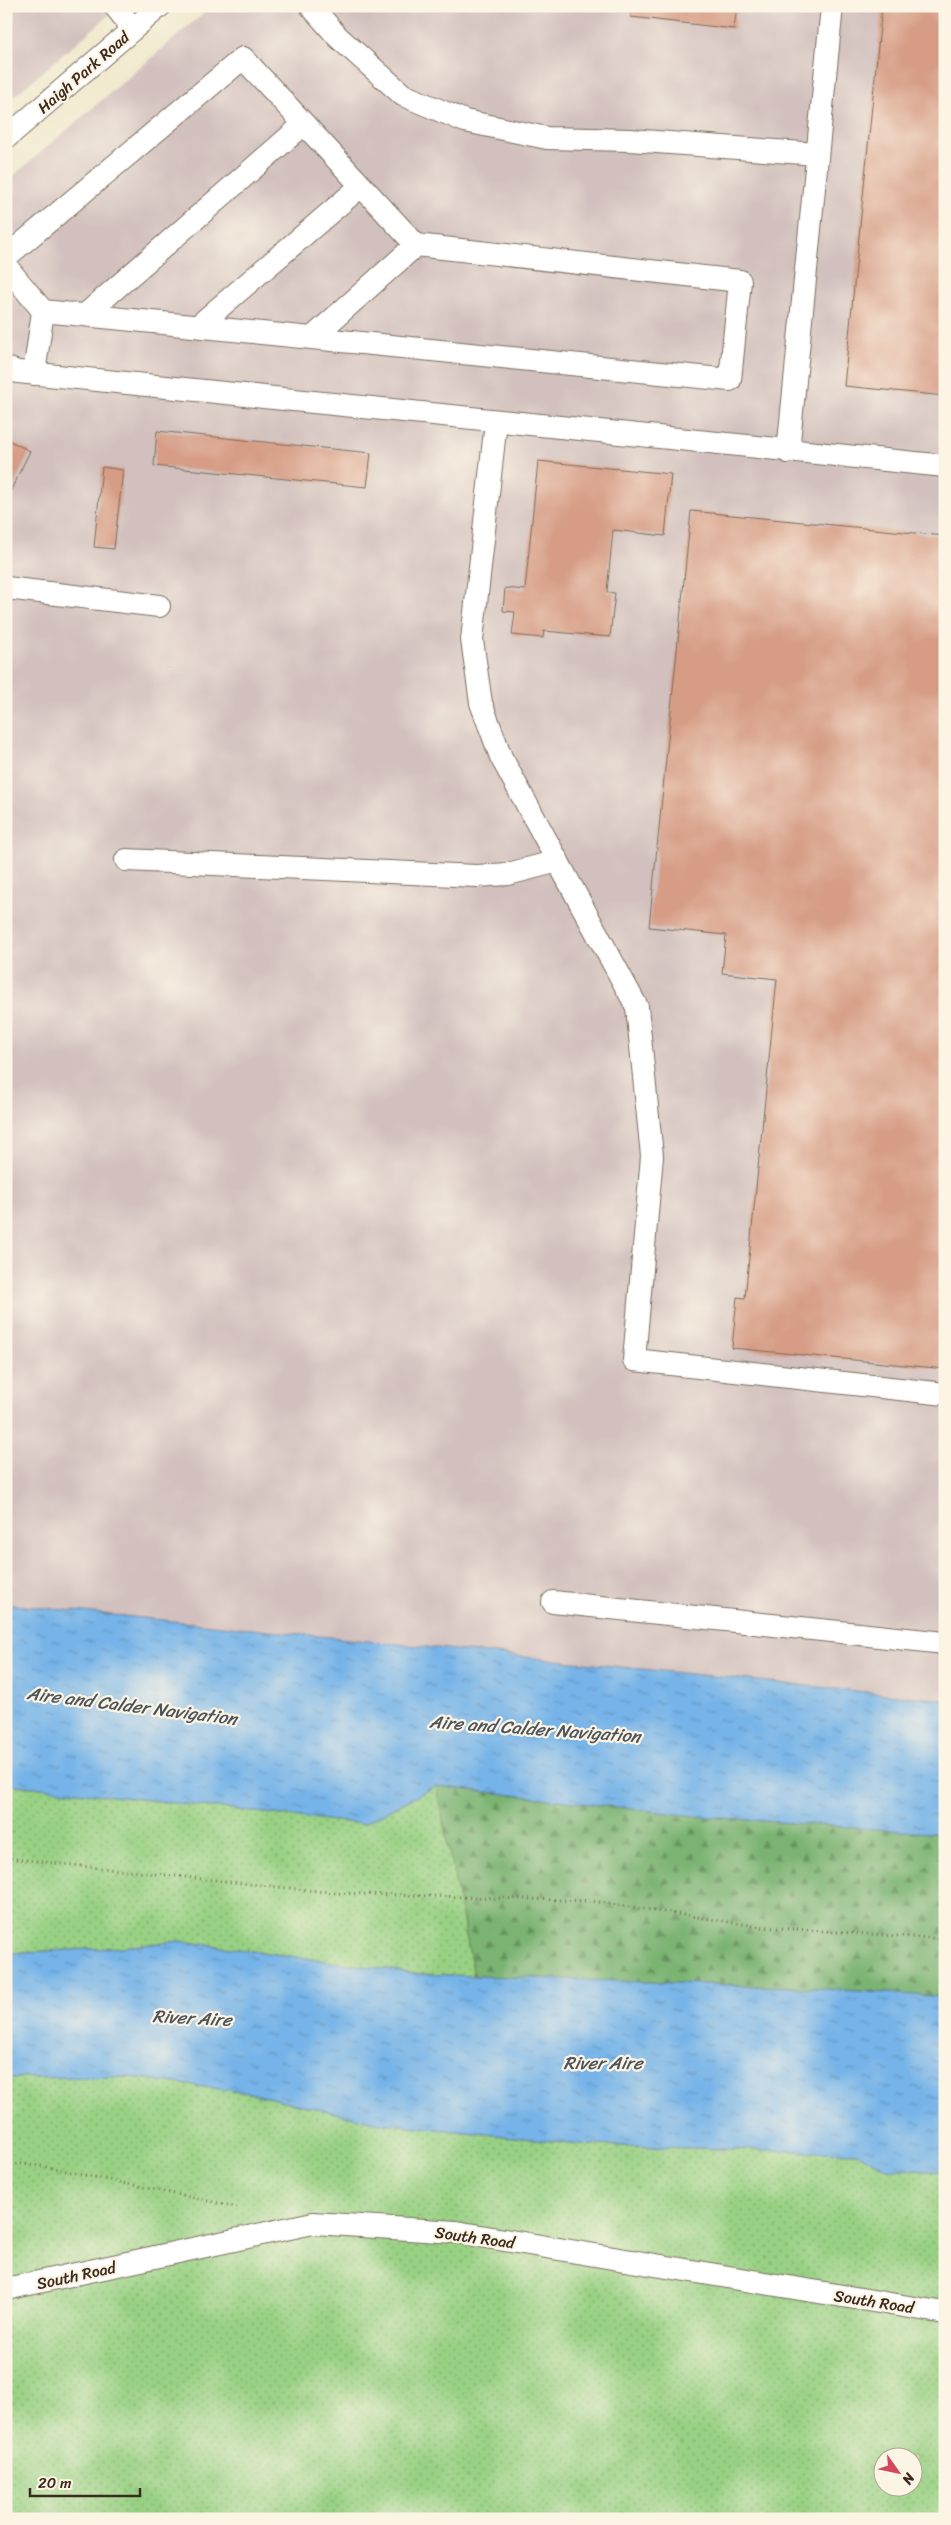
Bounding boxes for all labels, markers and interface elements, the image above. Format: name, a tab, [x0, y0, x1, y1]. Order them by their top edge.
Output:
street label: Haigh Park Road	[30, 23, 137, 121]
water label: Aire and Calder Navigation	[24, 1677, 241, 1735]
water label: Aire and Calder Navigation	[428, 1706, 644, 1752]
water label: River Aire	[152, 2000, 234, 2036]
water label: River Aire	[564, 2047, 644, 2079]
street label: South Road	[433, 2218, 518, 2258]
street label: South Road	[34, 2253, 120, 2298]
street label: South Road	[832, 2281, 917, 2322]
north arrow	[874, 2448, 924, 2498]
scale bar	[30, 2465, 140, 2497]
text: N	[895, 2467, 922, 2490]
text: 20 m	[38, 2470, 72, 2496]

